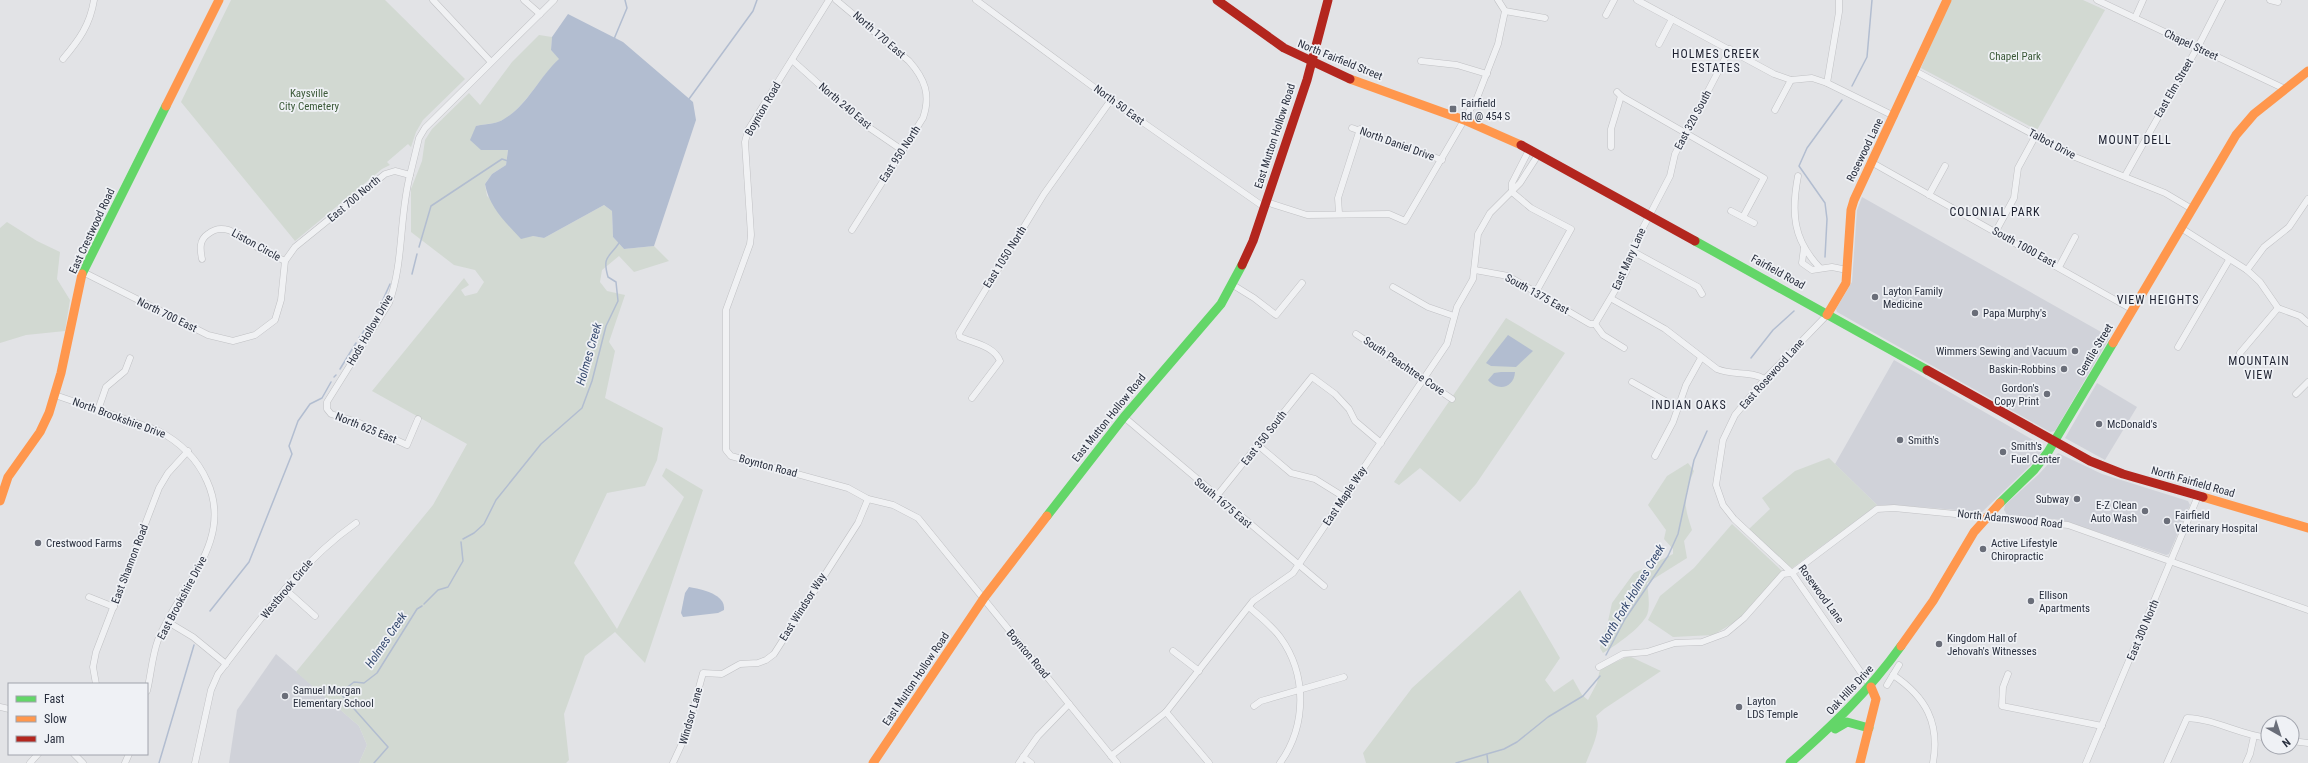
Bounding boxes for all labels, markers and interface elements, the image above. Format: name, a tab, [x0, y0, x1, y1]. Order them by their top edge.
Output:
street label: North 170 East	[850, 9, 908, 61]
street label: Chapel Street	[2162, 27, 2220, 63]
street label: North Fairfield Street	[1296, 37, 1384, 83]
district label: HOLMES CREEK ESTATES	[1672, 47, 1760, 75]
park label: Chapel Park	[1989, 50, 2041, 63]
street label: East Elm Street	[2152, 56, 2196, 120]
street label: Boynton Road	[742, 80, 784, 138]
street label: North 240 East	[816, 80, 874, 132]
street label: North 50 East	[1091, 82, 1147, 128]
street label: East Mutton Hollow Road	[1252, 82, 1298, 190]
park label: Kaysville City Cemetery	[279, 87, 340, 113]
street label: East 320 South	[1672, 88, 1714, 152]
place label: Fairfield Rd @ 454 S	[1461, 97, 1511, 123]
marker: Fairfield Rd @ 454 S	[1448, 104, 1458, 114]
street label: Rosewood Lane	[1844, 116, 1886, 184]
street label: East 950 North	[877, 123, 923, 185]
street label: North Daniel Drive	[1358, 124, 1436, 164]
street label: Talbot Drive	[2026, 126, 2078, 162]
district label: MOUNT DELL	[2098, 133, 2172, 147]
street label: East 700 North	[325, 173, 383, 225]
street label: East Crestwood Road	[67, 186, 117, 276]
district label: COLONIAL PARK	[1949, 205, 2041, 219]
street label: East 1050 North	[981, 224, 1029, 290]
street label: South 1000 East	[1990, 224, 2058, 270]
street label: Liston Circle	[229, 226, 283, 264]
street label: East Mary Lane	[1610, 226, 1648, 292]
street label: Fairfield Road	[1749, 252, 1807, 292]
street label: South 1375 East	[1503, 271, 1571, 317]
place label: Layton Family Medicine	[1883, 285, 1943, 311]
street label: Hods Hollow Drive	[344, 292, 396, 368]
marker: Layton Family Medicine	[1870, 292, 1880, 302]
district label: VIEW HEIGHTS	[2117, 293, 2199, 307]
street label: North 700 East	[135, 295, 199, 335]
place label: Papa Murphy's	[1983, 307, 2046, 320]
marker: Papa Murphy's	[1970, 308, 1980, 318]
water label: Holmes Creek	[573, 321, 605, 387]
street label: Gentile Street	[2074, 321, 2116, 379]
street label: South Peachtree Cove	[1361, 334, 1447, 398]
street label: East Rosewood Lane	[1737, 336, 1807, 412]
place label: Wimmers Sewing and Vacuum	[1936, 345, 2067, 358]
marker: Wimmers Sewing and Vacuum	[2070, 346, 2080, 356]
district label: MOUNTAIN VIEW	[2228, 354, 2290, 382]
place label: Baskin-Robbins	[1989, 363, 2056, 376]
marker: Baskin-Robbins	[2059, 364, 2069, 374]
street label: East Mutton Hollow Road	[1069, 371, 1149, 465]
place label: Gordon's Copy Print	[1994, 382, 2039, 408]
marker: Gordon's Copy Print	[2042, 389, 2052, 399]
street label: North Brookshire Drive	[71, 395, 167, 441]
district label: INDIAN OAKS	[1651, 398, 1727, 412]
street label: East 350 South	[1239, 408, 1289, 468]
street label: North 625 East	[333, 410, 399, 446]
place label: McDonald's	[2107, 418, 2157, 431]
marker: McDonald's	[2094, 419, 2104, 429]
place label: Smith's	[1908, 434, 1939, 447]
marker: Smith's	[1895, 435, 1905, 445]
place label: Smith's Fuel Center	[2011, 440, 2061, 466]
marker: Smith's Fuel Center	[1998, 447, 2008, 457]
street label: Boynton Road	[737, 452, 799, 480]
street label: East Maple Way	[1320, 464, 1370, 528]
street label: North Fairfield Road	[2150, 464, 2236, 500]
street label: South 1675 East	[1192, 475, 1254, 531]
place label: Subway	[2036, 493, 2069, 506]
marker: Subway	[2072, 494, 2082, 504]
place label: E-Z Clean Auto Wash	[2090, 499, 2137, 525]
marker: E-Z Clean Auto Wash	[2140, 506, 2150, 516]
street label: North Adamswood Road	[1957, 507, 2063, 531]
place label: Fairfield Veterinary Hospital	[2175, 509, 2258, 535]
marker: Fairfield Veterinary Hospital	[2162, 516, 2172, 526]
street label: East Shannon Road	[109, 522, 151, 606]
place label: Crestwood Farms	[46, 537, 122, 550]
place label: Active Lifestyle Chiropractic	[1991, 537, 2057, 563]
marker: Crestwood Farms	[33, 538, 43, 548]
water label: North Fork Holmes Creek	[1596, 541, 1668, 648]
marker: Active Lifestyle Chiropractic	[1978, 544, 1988, 554]
street label: East Brookshire Drive	[155, 554, 209, 642]
street label: Westbrook Circle	[258, 557, 316, 621]
street label: Rosewood Lane	[1796, 562, 1846, 626]
street label: East Windsor Way	[777, 570, 829, 643]
place label: Ellison Apartments	[2039, 589, 2090, 615]
marker: Ellison Apartments	[2026, 596, 2036, 606]
street label: East 300 North	[2124, 598, 2162, 662]
water label: Holmes Creek	[362, 609, 410, 671]
street label: Boynton Road	[1004, 627, 1052, 681]
street label: East Mutton Hollow Road	[880, 630, 952, 728]
place label: Kingdom Hall of Jehovah's Witnesses	[1947, 632, 2037, 658]
marker: Kingdom Hall of Jehovah's Witnesses	[1934, 639, 1944, 649]
street label: Oak Hills Drive	[1824, 662, 1876, 718]
legend	[8, 683, 148, 755]
place label: Samuel Morgan Elementary School	[293, 684, 374, 710]
street label: Windsor Lane	[677, 686, 705, 746]
marker: Samuel Morgan Elementary School	[280, 691, 290, 701]
text: Fast	[44, 692, 65, 706]
place label: Layton LDS Temple	[1747, 695, 1798, 721]
marker: Layton LDS Temple	[1734, 702, 1744, 712]
text: Slow	[44, 712, 67, 726]
north arrow	[2260, 715, 2300, 755]
text: Jam	[44, 732, 65, 746]
text: N	[2279, 735, 2293, 750]

